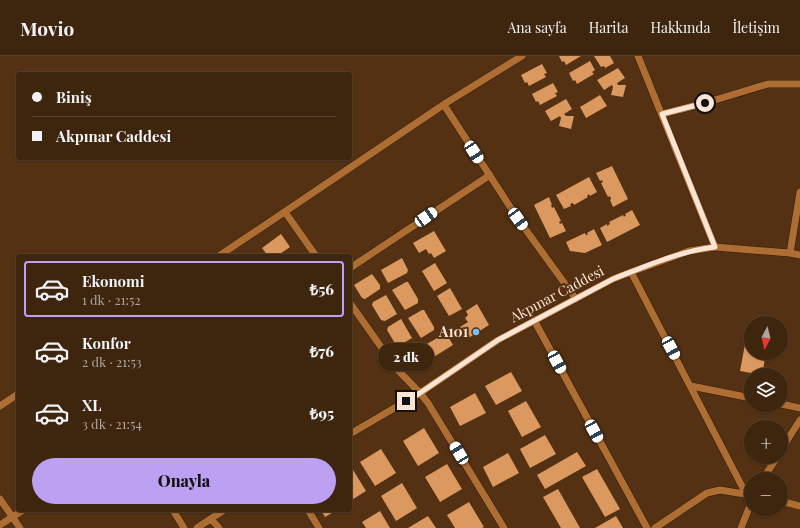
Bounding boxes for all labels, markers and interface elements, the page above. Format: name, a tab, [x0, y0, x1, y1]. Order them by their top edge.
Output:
text: Movio	[20, 15, 74, 41]
text: Ana sayfa	[507, 18, 567, 37]
text: Harita	[589, 18, 628, 37]
text: Hakkında	[650, 18, 710, 37]
text: İletişim	[732, 18, 780, 37]
text: Biniş	[56, 87, 92, 107]
route start	[696, 94, 714, 112]
text: Akpınar Caddesi	[56, 126, 171, 146]
car	[462, 139, 486, 165]
car	[413, 205, 439, 229]
car	[506, 206, 530, 232]
street label: Akpınar Caddesi	[506, 261, 607, 327]
icon: car	[34, 271, 70, 307]
text: Ekonomi	[82, 271, 144, 291]
text: ₺56	[310, 279, 334, 299]
text: 1 dk · 21:52	[82, 291, 141, 308]
north arrow	[744, 316, 788, 360]
map controls	[744, 316, 788, 516]
place label: A101	[438, 322, 468, 341]
marker: A101	[471, 327, 481, 337]
icon: car	[34, 333, 70, 369]
text: Konfor	[82, 333, 131, 353]
car	[660, 335, 682, 361]
text: ₺76	[310, 341, 334, 361]
callout: 2 dk	[378, 343, 434, 371]
text: 2 dk	[393, 348, 419, 365]
car	[546, 349, 568, 375]
text: 2 dk · 21:53	[82, 353, 142, 370]
button: layers	[744, 368, 788, 412]
route end	[397, 392, 415, 410]
icon: car	[34, 395, 70, 431]
text: XL	[82, 395, 102, 415]
text: ₺95	[310, 403, 334, 423]
text: 3 dk · 21:54	[82, 415, 142, 432]
car	[583, 418, 605, 444]
button: +	[744, 420, 788, 464]
car	[448, 440, 470, 466]
button: Onayla	[32, 458, 336, 504]
button: −	[744, 472, 788, 516]

